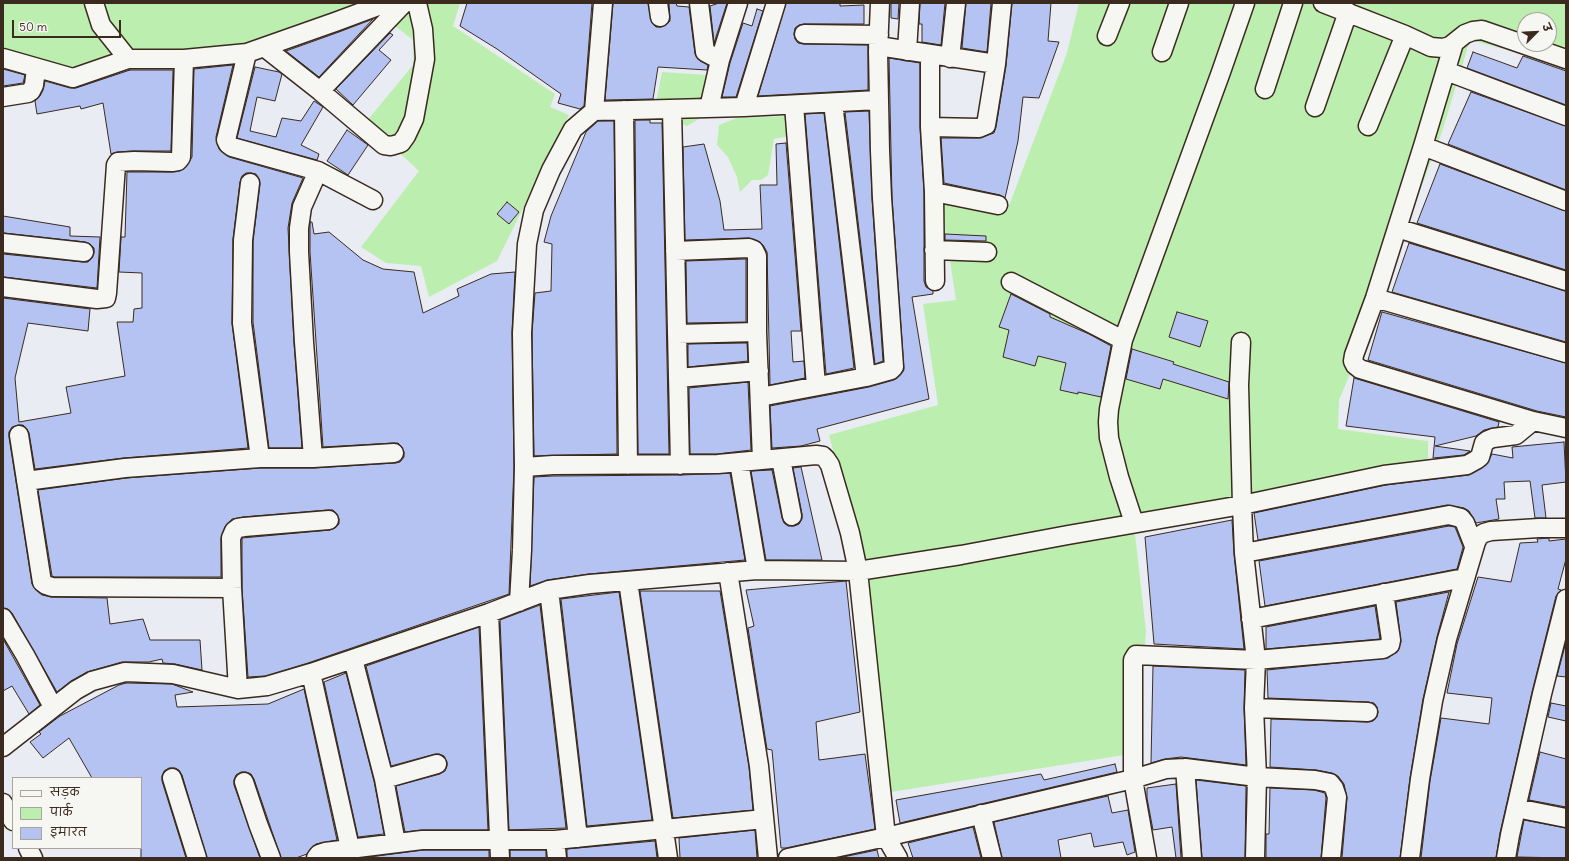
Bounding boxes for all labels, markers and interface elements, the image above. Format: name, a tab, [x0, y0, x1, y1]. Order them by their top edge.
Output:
scale bar	[14, 12, 123, 38]
north arrow	[1517, 12, 1557, 52]
text: 50 m	[19, 19, 47, 34]
text: उ	[1539, 21, 1555, 34]
legend	[12, 777, 142, 849]
text: सड़क	[50, 784, 80, 799]
text: पार्क	[50, 804, 73, 819]
text: इमारत	[50, 824, 87, 839]

